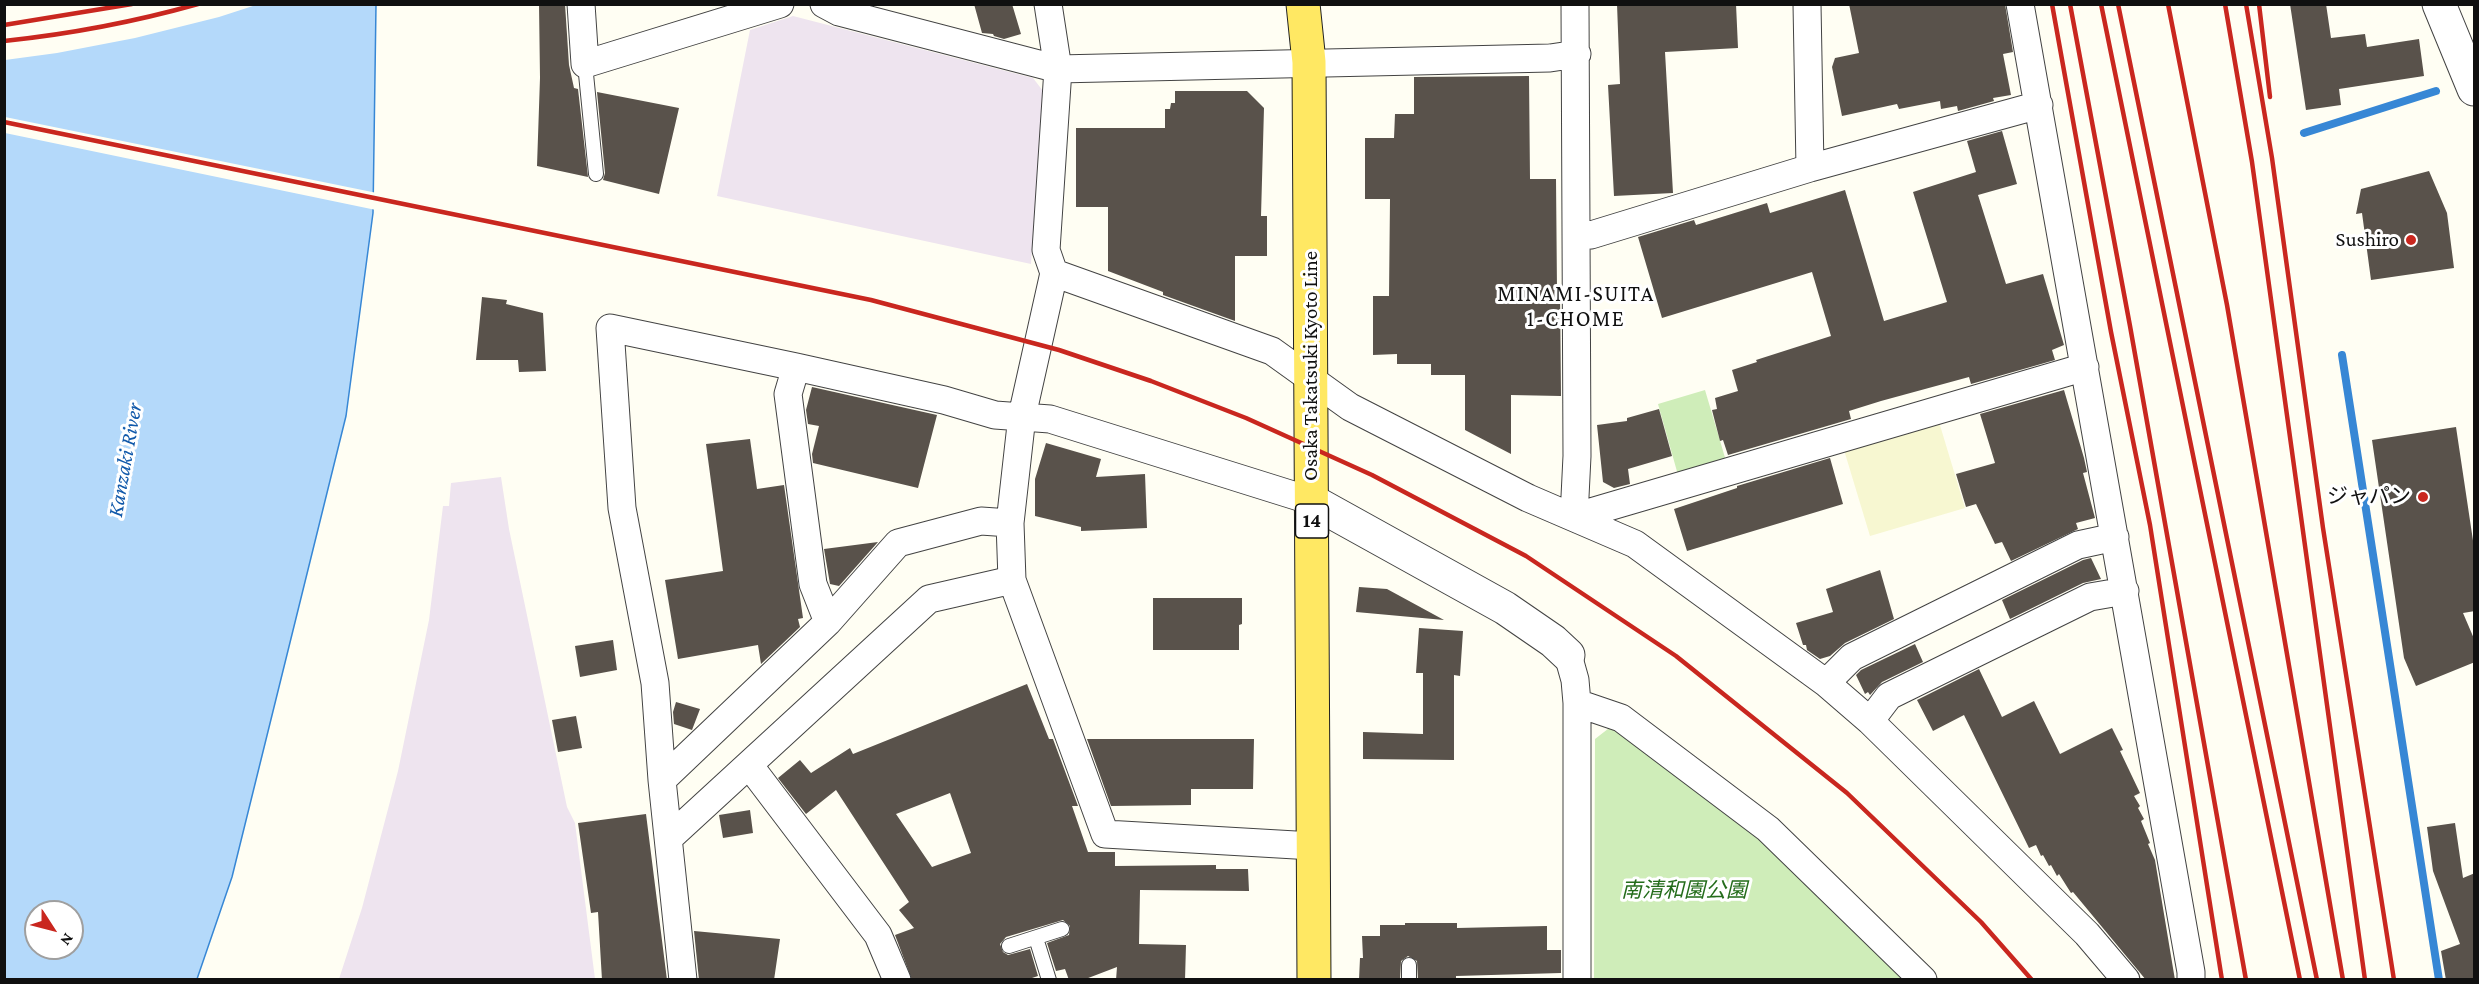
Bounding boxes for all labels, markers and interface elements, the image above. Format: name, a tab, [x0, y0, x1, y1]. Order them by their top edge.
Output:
place label: Sushiro	[2336, 227, 2399, 253]
marker: Sushiro	[2404, 233, 2418, 247]
street label: Osaka Takatsuki Kyoto Line	[1298, 251, 1324, 481]
district label: MINAMI-SUITA 1-CHOME	[1497, 281, 1655, 332]
water label: Kanzaki River	[102, 401, 148, 519]
place label: ジャパン	[2327, 484, 2411, 510]
marker: ジャパン	[2416, 490, 2430, 504]
road number: 14	[1296, 504, 1328, 538]
park label: 南清和園公園	[1621, 878, 1747, 904]
north arrow	[24, 900, 84, 960]
text: N	[57, 930, 77, 949]

